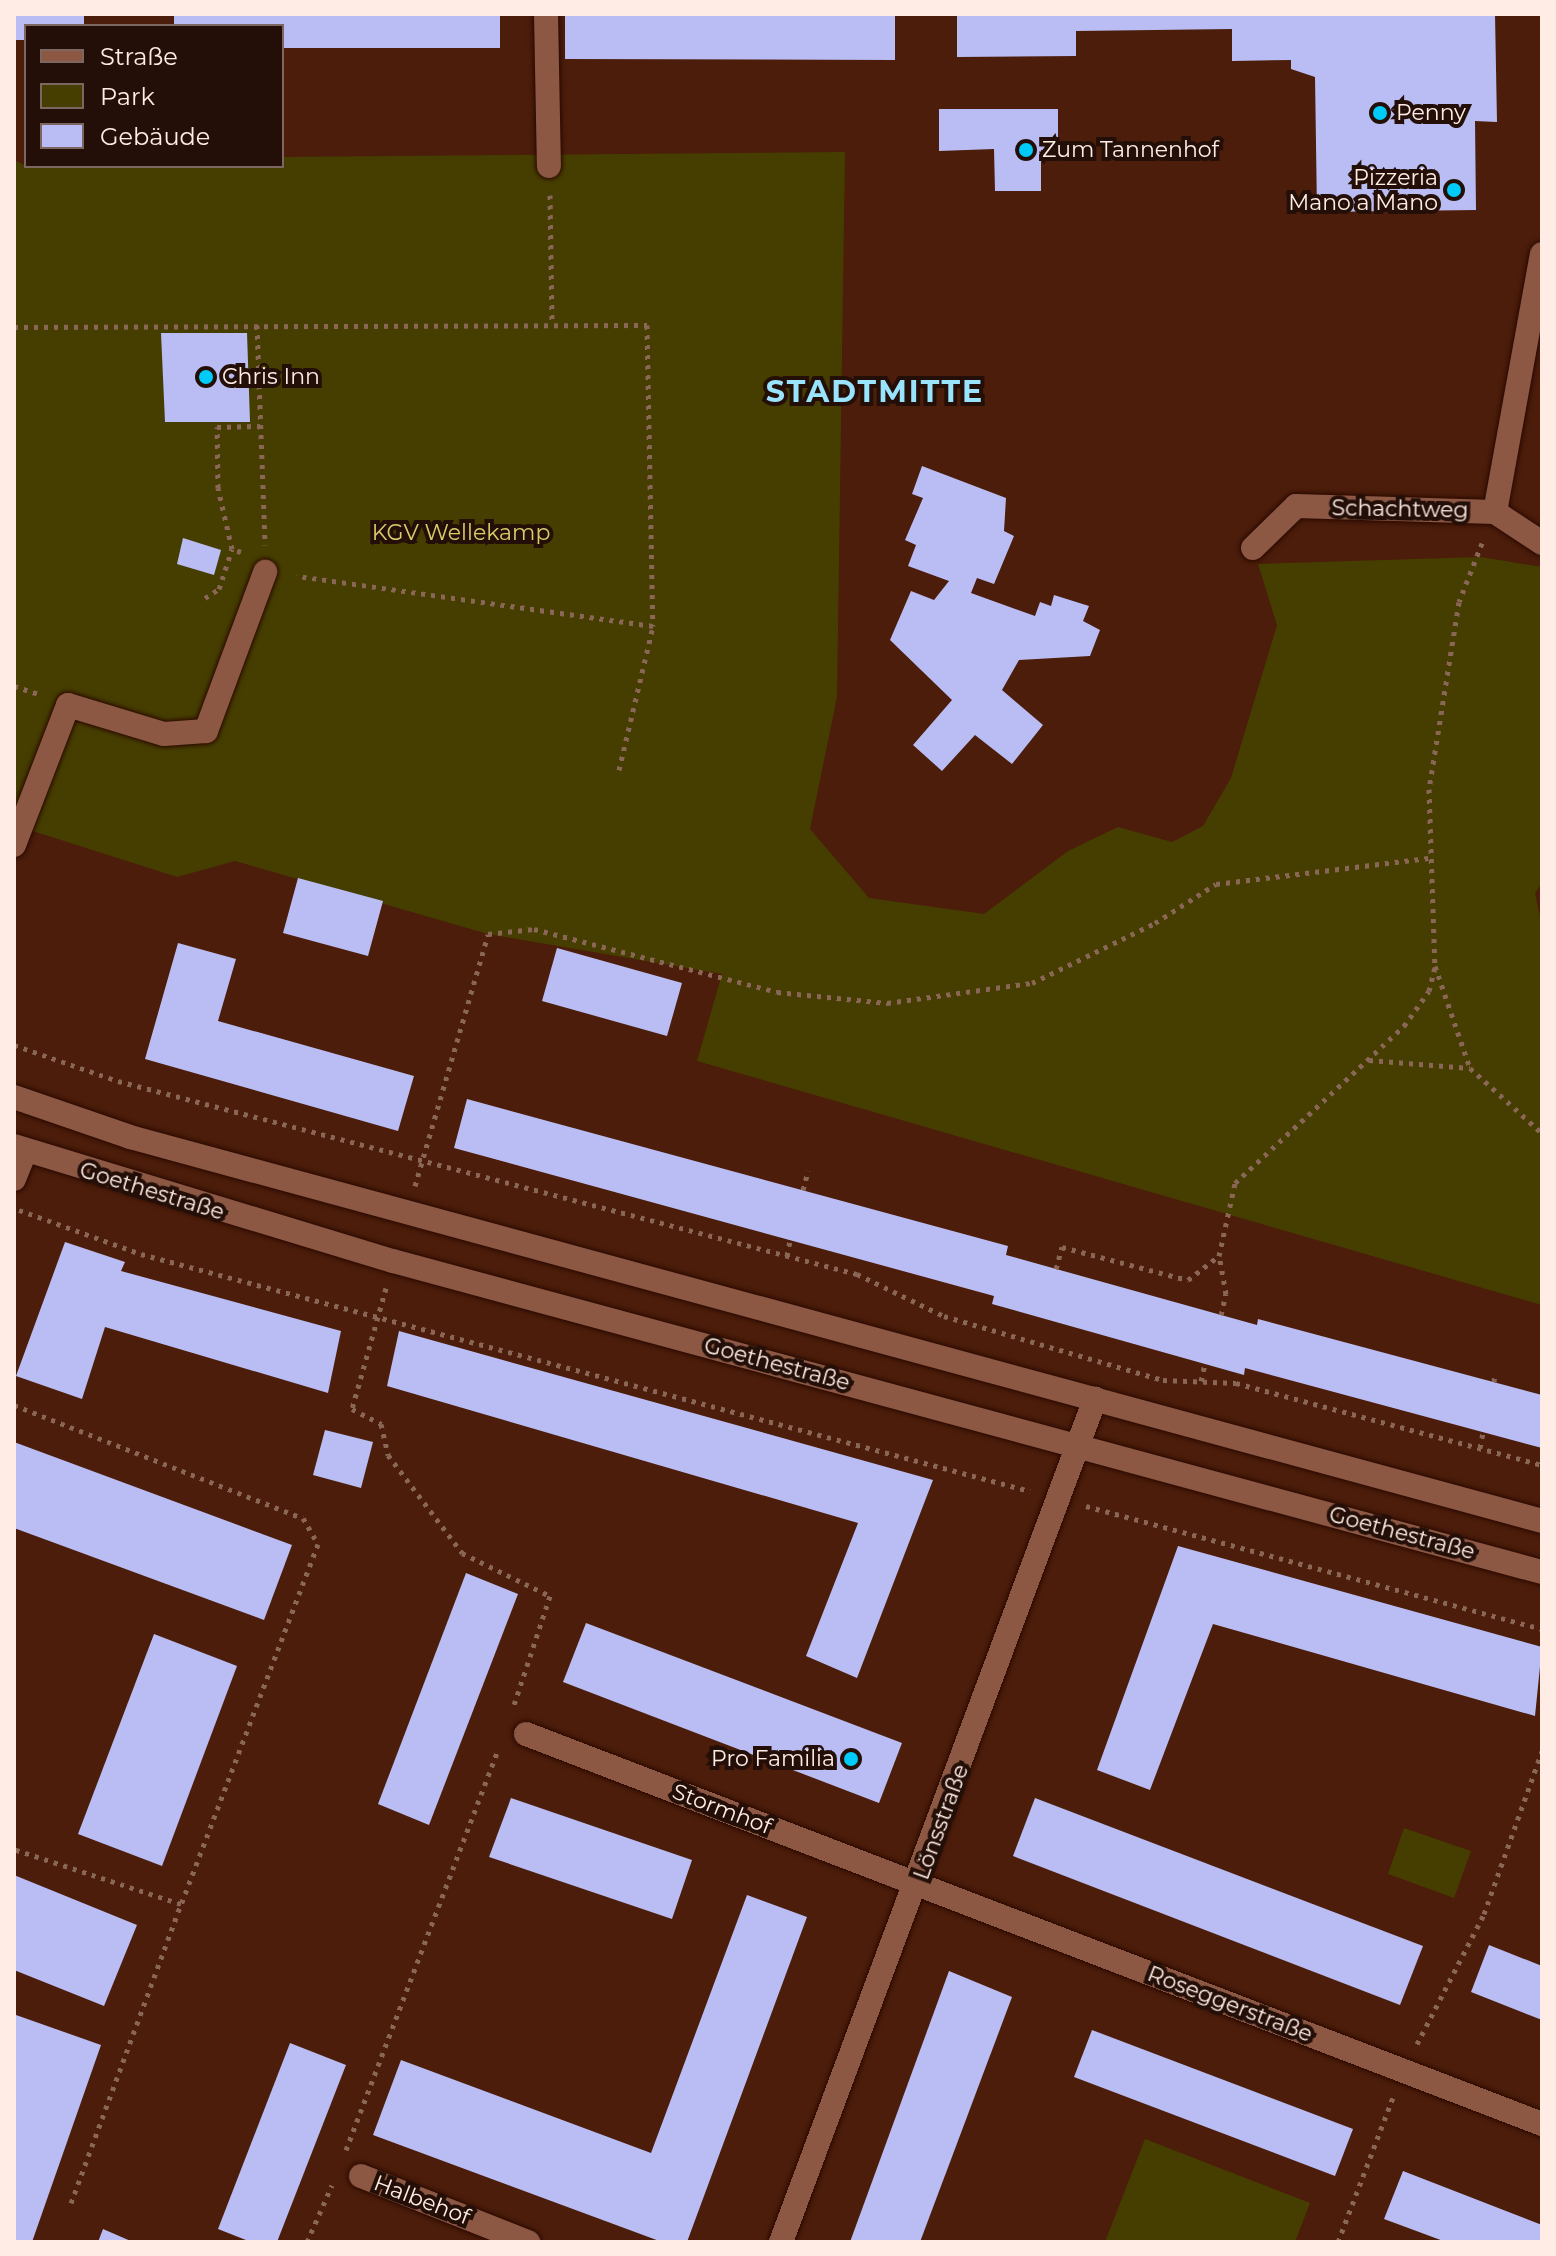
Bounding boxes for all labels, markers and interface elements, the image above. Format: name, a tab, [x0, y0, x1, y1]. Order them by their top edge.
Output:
legend	[24, 24, 284, 168]
text: Straße	[100, 42, 178, 71]
text: Park	[100, 82, 155, 111]
place label: Penny	[1396, 100, 1466, 126]
marker: Penny	[1371, 104, 1389, 122]
text: Gebäude	[100, 122, 210, 151]
place label: Zum Tannenhof	[1042, 137, 1219, 163]
marker: Zum Tannenhof	[1017, 141, 1035, 159]
place label: Pizzeria Mano a Mano	[1288, 164, 1438, 216]
marker: Pizzeria Mano a Mano	[1445, 181, 1463, 199]
place label: Chris Inn	[222, 364, 320, 390]
marker: Chris Inn	[197, 368, 215, 386]
district label: STADTMITTE	[766, 374, 984, 410]
street label: Schachtweg	[1331, 495, 1469, 523]
park label: KGV Wellekamp	[372, 520, 550, 546]
street label: Goethestraße	[77, 1156, 227, 1226]
street label: Goethestraße	[701, 1332, 853, 1396]
street label: Goethestraße	[1326, 1501, 1478, 1565]
place label: Pro Familia	[711, 1746, 835, 1772]
marker: Pro Familia	[842, 1750, 860, 1768]
street label: Lönsstraße	[908, 1761, 974, 1883]
street label: Stormhof	[669, 1778, 775, 1840]
street label: Roseggerstraße	[1144, 1960, 1316, 2048]
street label: Halbehof	[370, 2170, 474, 2230]

